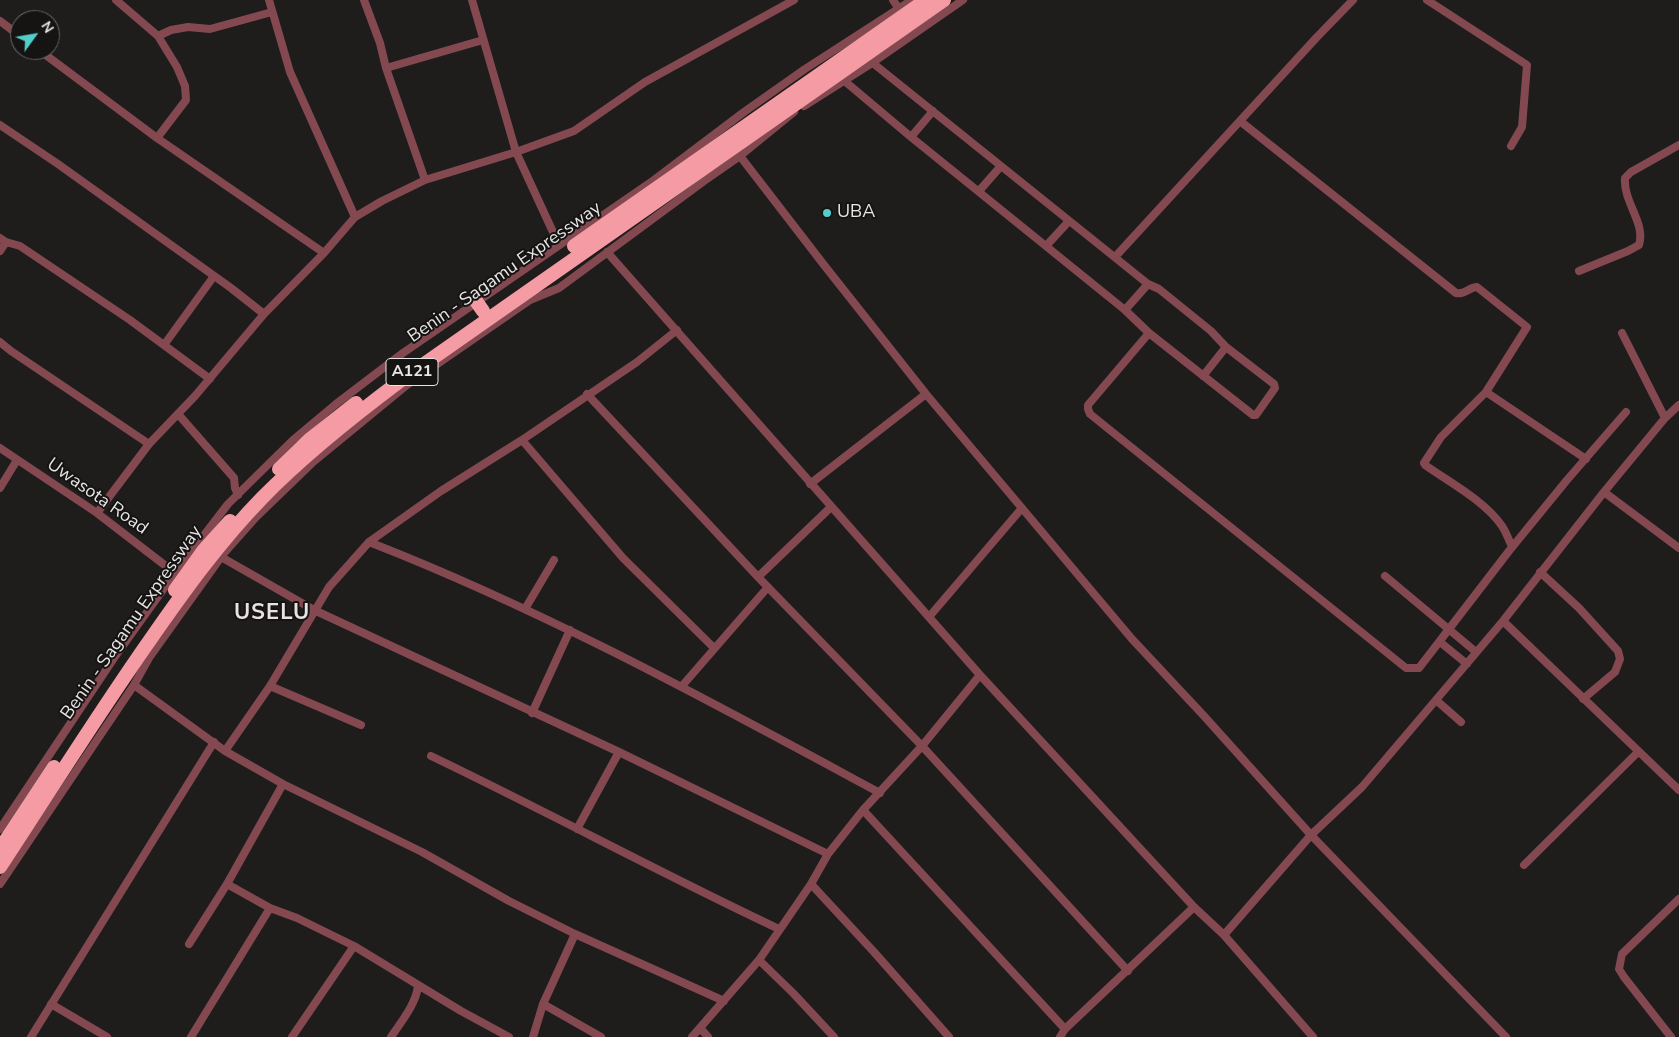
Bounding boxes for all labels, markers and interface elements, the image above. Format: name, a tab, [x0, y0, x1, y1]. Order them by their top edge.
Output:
north arrow	[10, 10, 60, 60]
text: N	[36, 18, 58, 37]
street label: Benin - Sagamu Expressway	[404, 198, 606, 348]
place label: UBA	[837, 202, 875, 224]
marker: UBA	[821, 207, 833, 219]
road number: A121	[386, 358, 438, 386]
street label: Uwasota Road	[42, 454, 152, 540]
street label: Benin - Sagamu Expressway	[57, 522, 207, 724]
district label: USELU	[233, 601, 311, 627]

